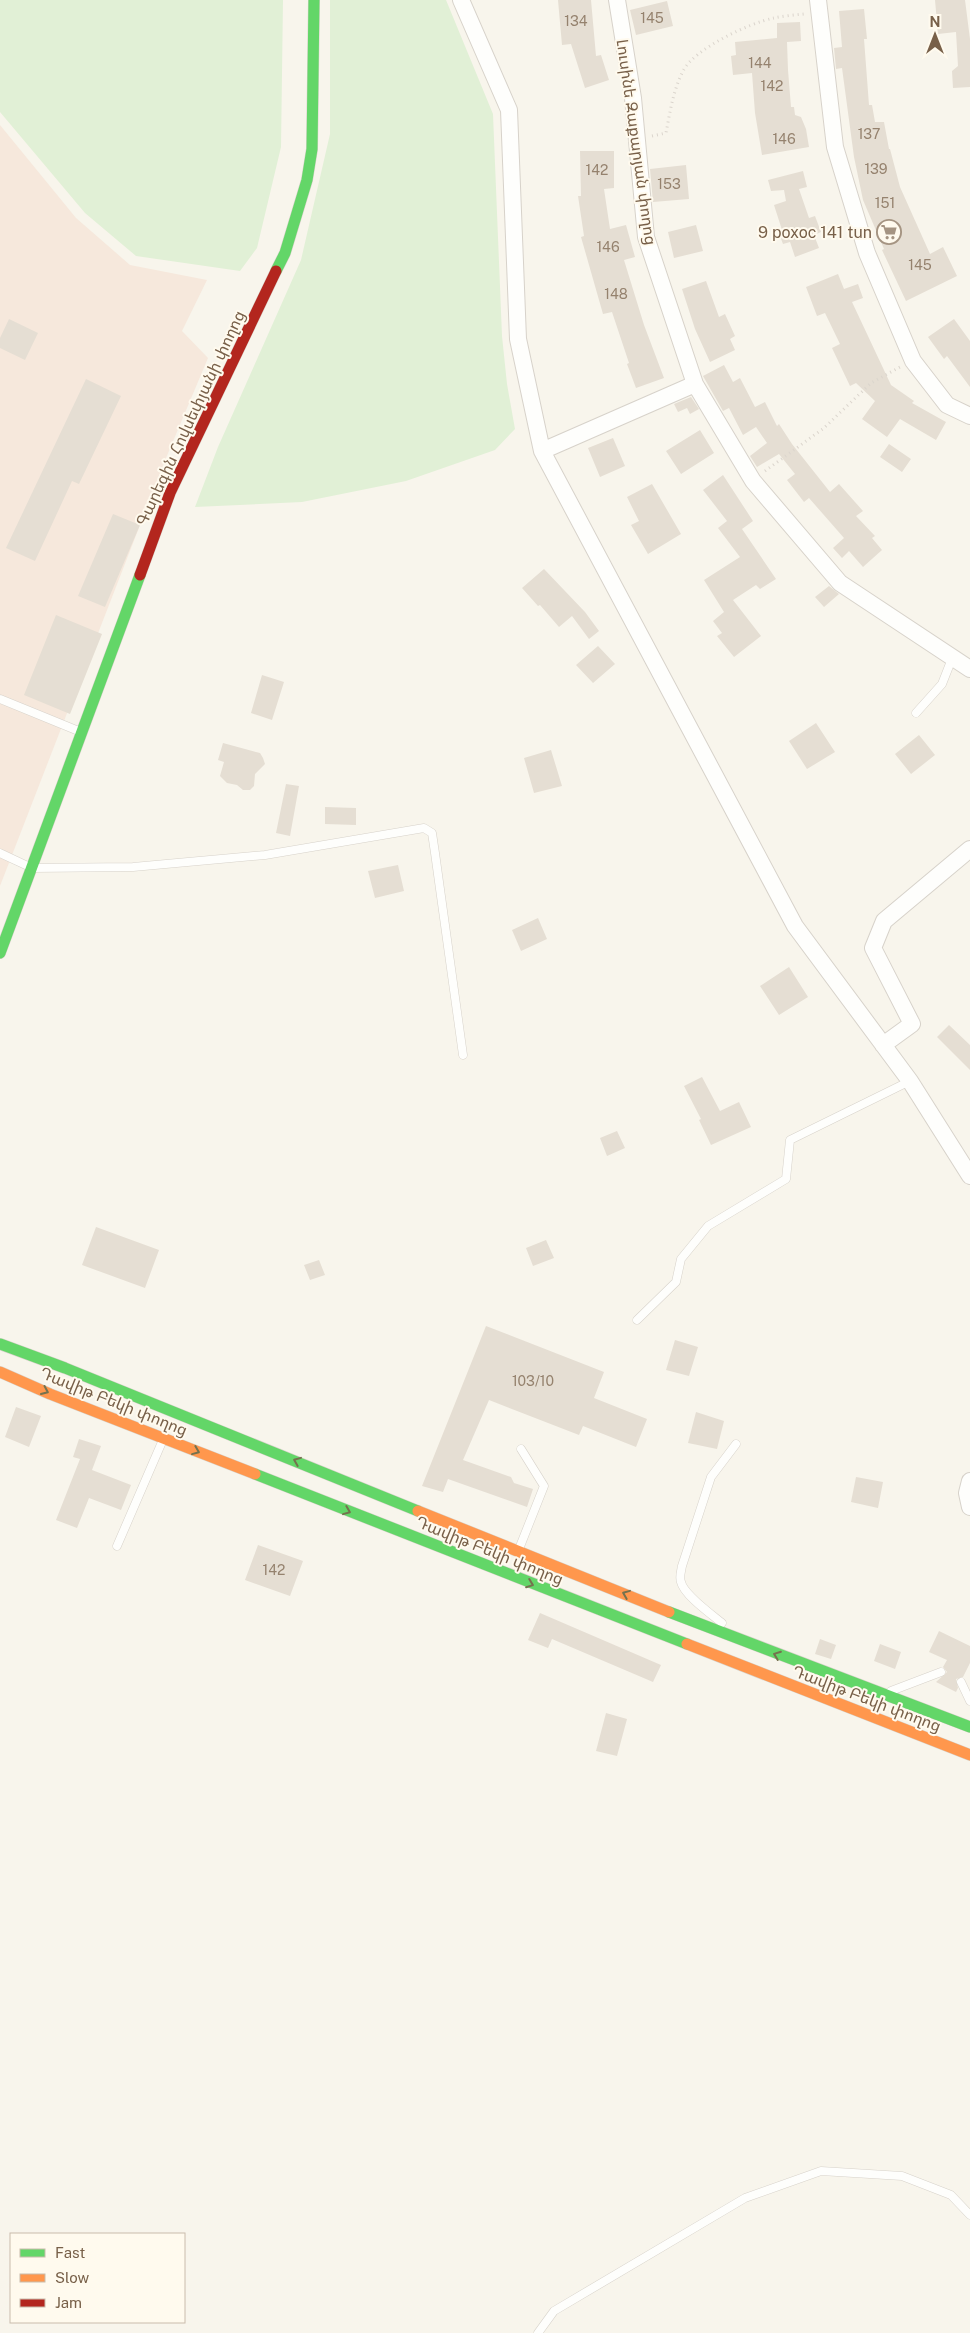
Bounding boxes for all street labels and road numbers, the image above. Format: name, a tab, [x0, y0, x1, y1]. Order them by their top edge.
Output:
street label: Լուսինե Զաքարյան փողոց	[613, 38, 660, 246]
street label: Գարեգին Հովսեփյանի փողոց	[132, 307, 249, 529]
street label: Դավիթ Բեկի փողոց	[37, 1363, 190, 1440]
street label: Դավիթ Բեկի փողոց	[413, 1512, 566, 1589]
street label: Դավիթ Բեկի փողոց	[790, 1661, 944, 1736]

